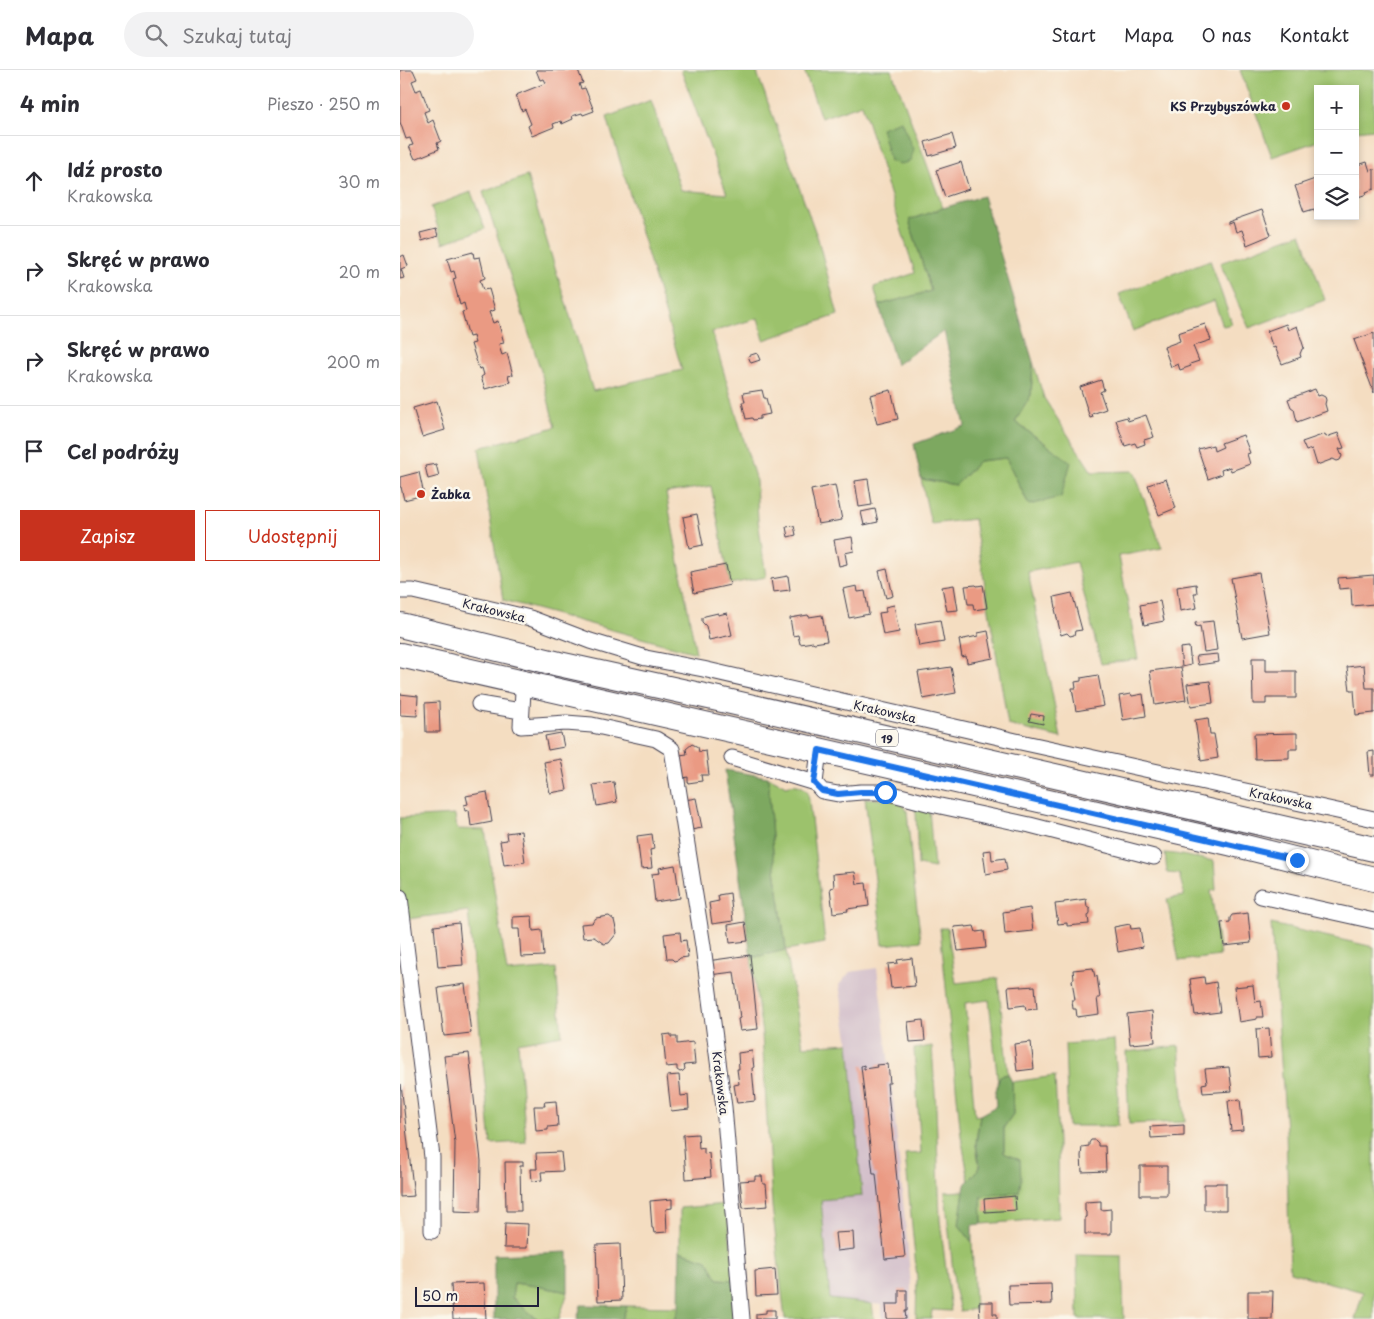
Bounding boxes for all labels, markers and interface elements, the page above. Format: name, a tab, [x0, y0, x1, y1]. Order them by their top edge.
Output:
search box	[124, 12, 474, 57]
text: Mapa	[25, 17, 94, 53]
icon: search	[142, 21, 170, 49]
text: Szukaj tutaj	[182, 21, 292, 49]
text: Start	[1051, 21, 1096, 48]
text: Mapa	[1124, 21, 1173, 48]
text: O nas	[1201, 21, 1251, 48]
text: Kontakt	[1279, 21, 1349, 48]
map controls	[1314, 85, 1359, 220]
button: +	[1314, 85, 1359, 130]
text: 4 min	[20, 87, 80, 119]
text: Pieszo · 250 m	[267, 91, 380, 115]
place label: KS Przybyszówka	[1170, 97, 1276, 115]
marker: KS Przybyszówka	[1280, 100, 1292, 112]
button: −	[1314, 130, 1359, 175]
text: Idź prosto	[67, 155, 163, 183]
icon: ahead	[20, 167, 48, 195]
text: 30 m	[338, 169, 380, 193]
button: layers	[1314, 175, 1359, 220]
text: Krakowska	[67, 183, 153, 207]
text: Skręć w prawo	[67, 245, 210, 273]
icon: right	[20, 257, 48, 285]
text: 20 m	[339, 259, 380, 283]
text: Krakowska	[67, 273, 153, 297]
text: Skręć w prawo	[67, 335, 210, 363]
icon: right	[20, 347, 48, 375]
text: 200 m	[327, 349, 380, 373]
text: Krakowska	[67, 363, 153, 387]
icon: arrive	[20, 437, 48, 465]
text: Cel podróży	[67, 437, 179, 465]
place label: Żabka	[431, 485, 471, 503]
marker: Żabka	[415, 488, 427, 500]
button: Zapisz	[20, 510, 195, 561]
button: Udostępnij	[205, 510, 380, 561]
street label: Krakowska	[461, 594, 528, 627]
street label: Krakowska	[852, 695, 919, 727]
road number: 19	[876, 730, 898, 746]
route start	[874, 781, 897, 804]
street label: Krakowska	[1248, 783, 1315, 814]
route end	[1286, 849, 1309, 872]
street label: Krakowska	[708, 1050, 734, 1116]
scale bar	[415, 1284, 539, 1307]
text: 50 m	[422, 1285, 458, 1306]

